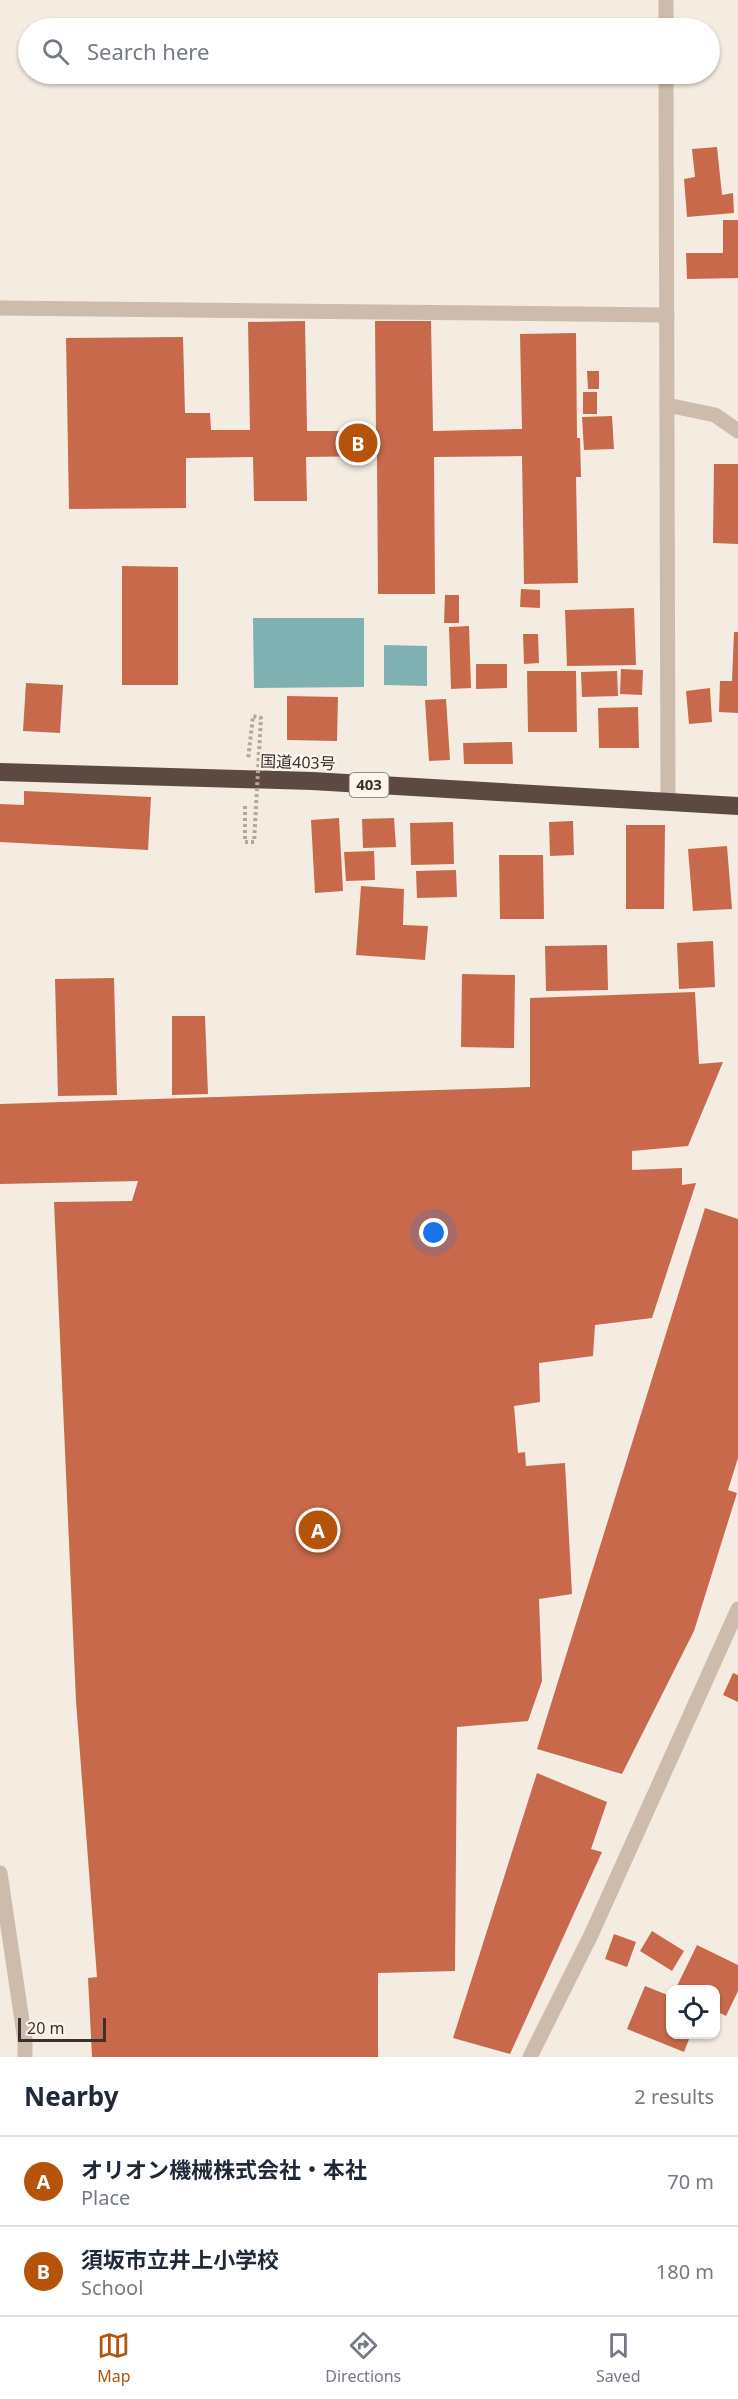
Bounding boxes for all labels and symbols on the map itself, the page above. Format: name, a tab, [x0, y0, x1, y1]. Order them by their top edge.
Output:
pin: B	[338, 420, 378, 466]
street label: 国道403号	[260, 750, 336, 774]
road number: 403	[350, 773, 388, 797]
your location	[419, 1218, 448, 1247]
pin: A	[298, 1508, 338, 1552]
scale bar	[18, 2015, 106, 2042]

